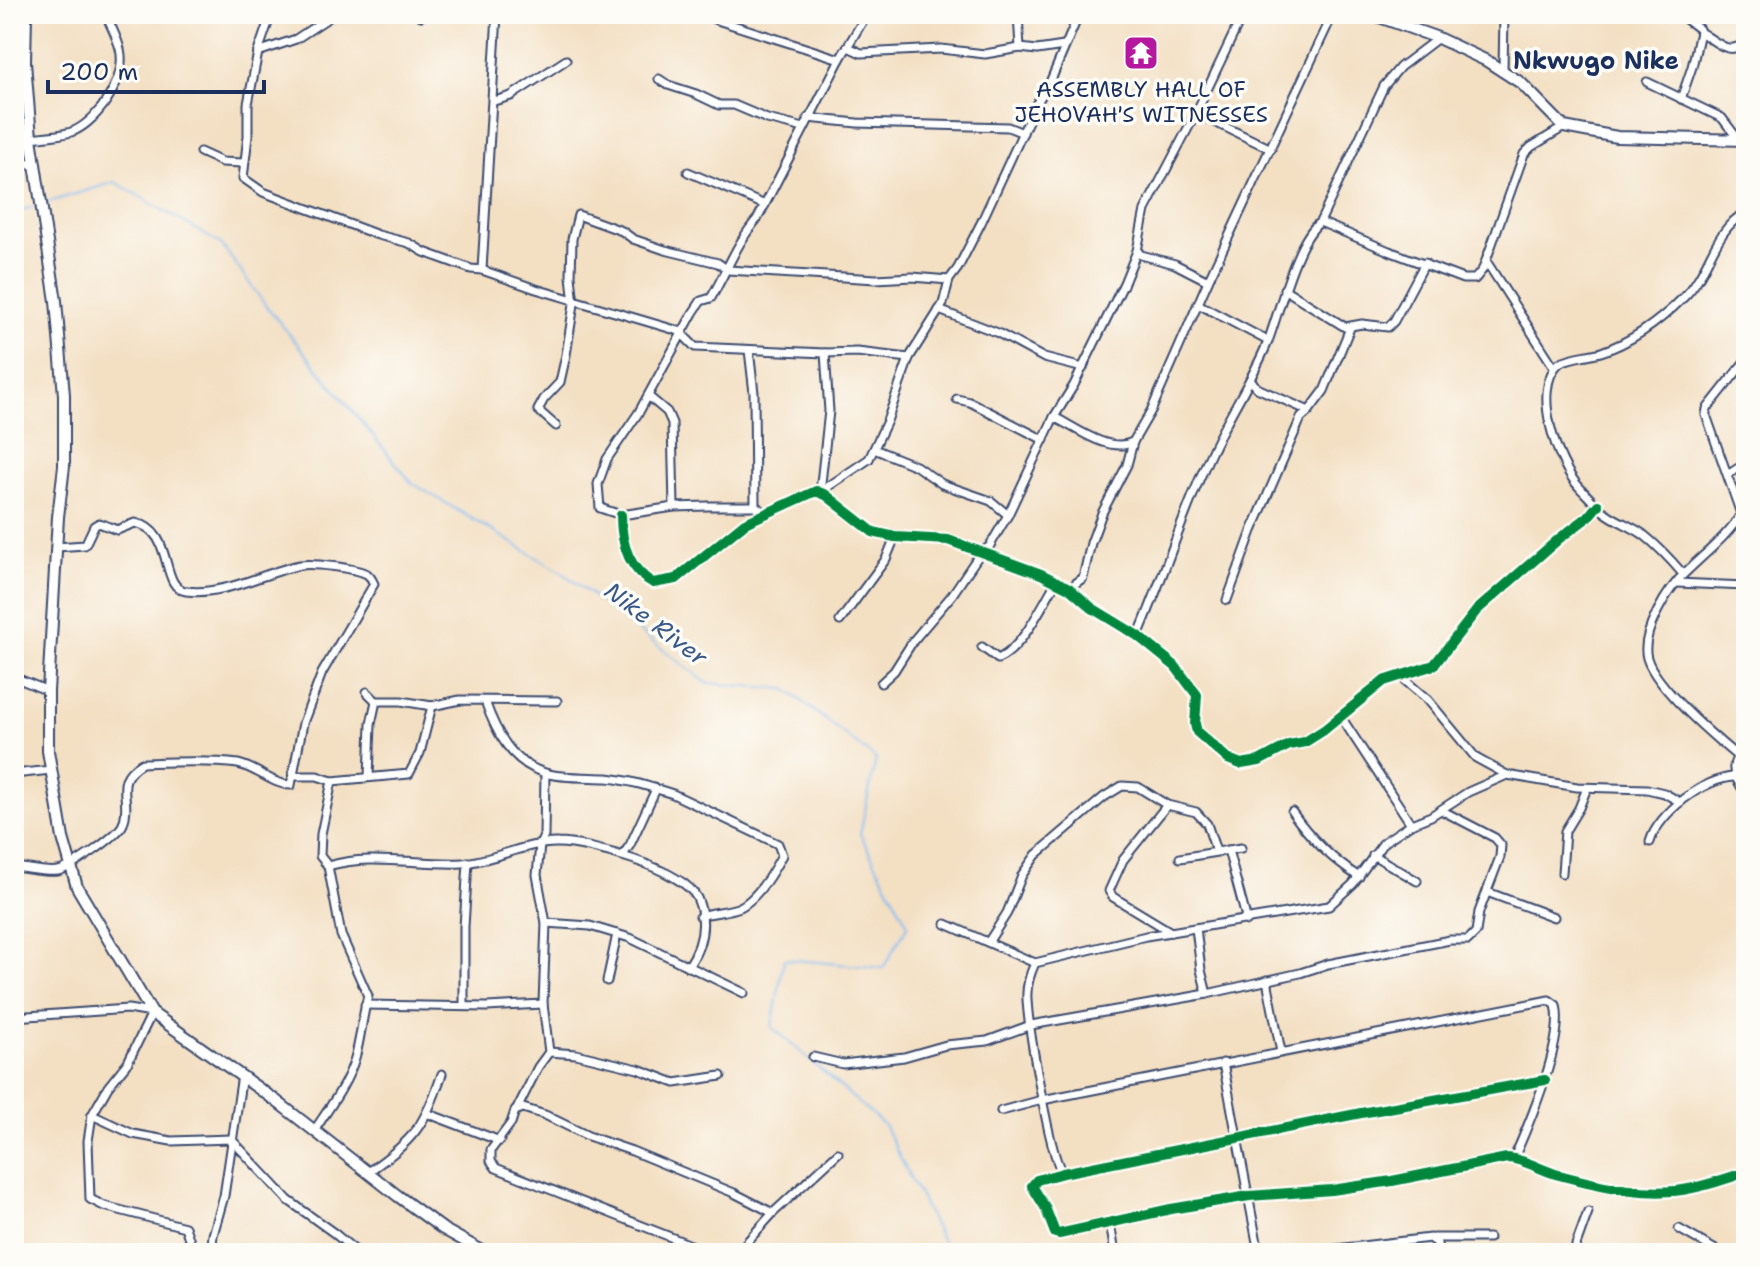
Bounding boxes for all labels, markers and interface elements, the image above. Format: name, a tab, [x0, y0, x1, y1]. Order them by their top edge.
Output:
temple icon: ASSEMBLY HALL OF JEHOVAH'S WITNESSES	[1122, 34, 1160, 72]
scale bar	[48, 44, 264, 94]
district label: Nkwugo Nike	[1513, 45, 1679, 77]
text: 200 m	[60, 56, 138, 88]
place label: ASSEMBLY HALL OF JEHOVAH'S WITNESSES	[1014, 75, 1268, 129]
water label: Nike River	[598, 575, 714, 674]

